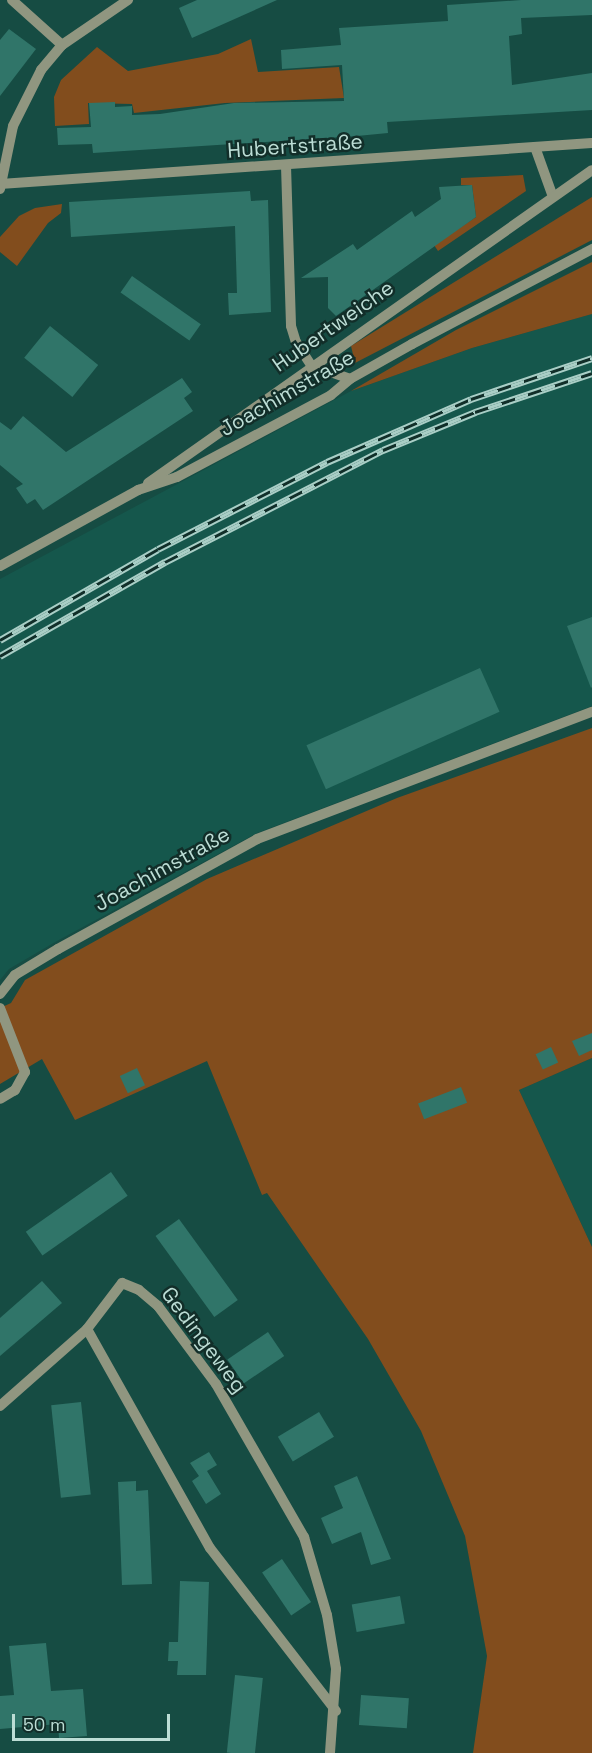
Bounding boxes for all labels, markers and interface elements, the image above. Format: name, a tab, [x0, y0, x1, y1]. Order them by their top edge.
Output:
street label: Hubertstraße	[226, 129, 364, 163]
street label: Hubertweiche	[268, 275, 398, 377]
street label: Joachimstraße	[215, 344, 359, 442]
street label: Joachimstraße	[90, 821, 234, 917]
street label: Gedingeweg	[156, 1282, 252, 1398]
scale bar	[15, 1702, 172, 1740]
text: 50 m	[23, 1713, 65, 1736]

